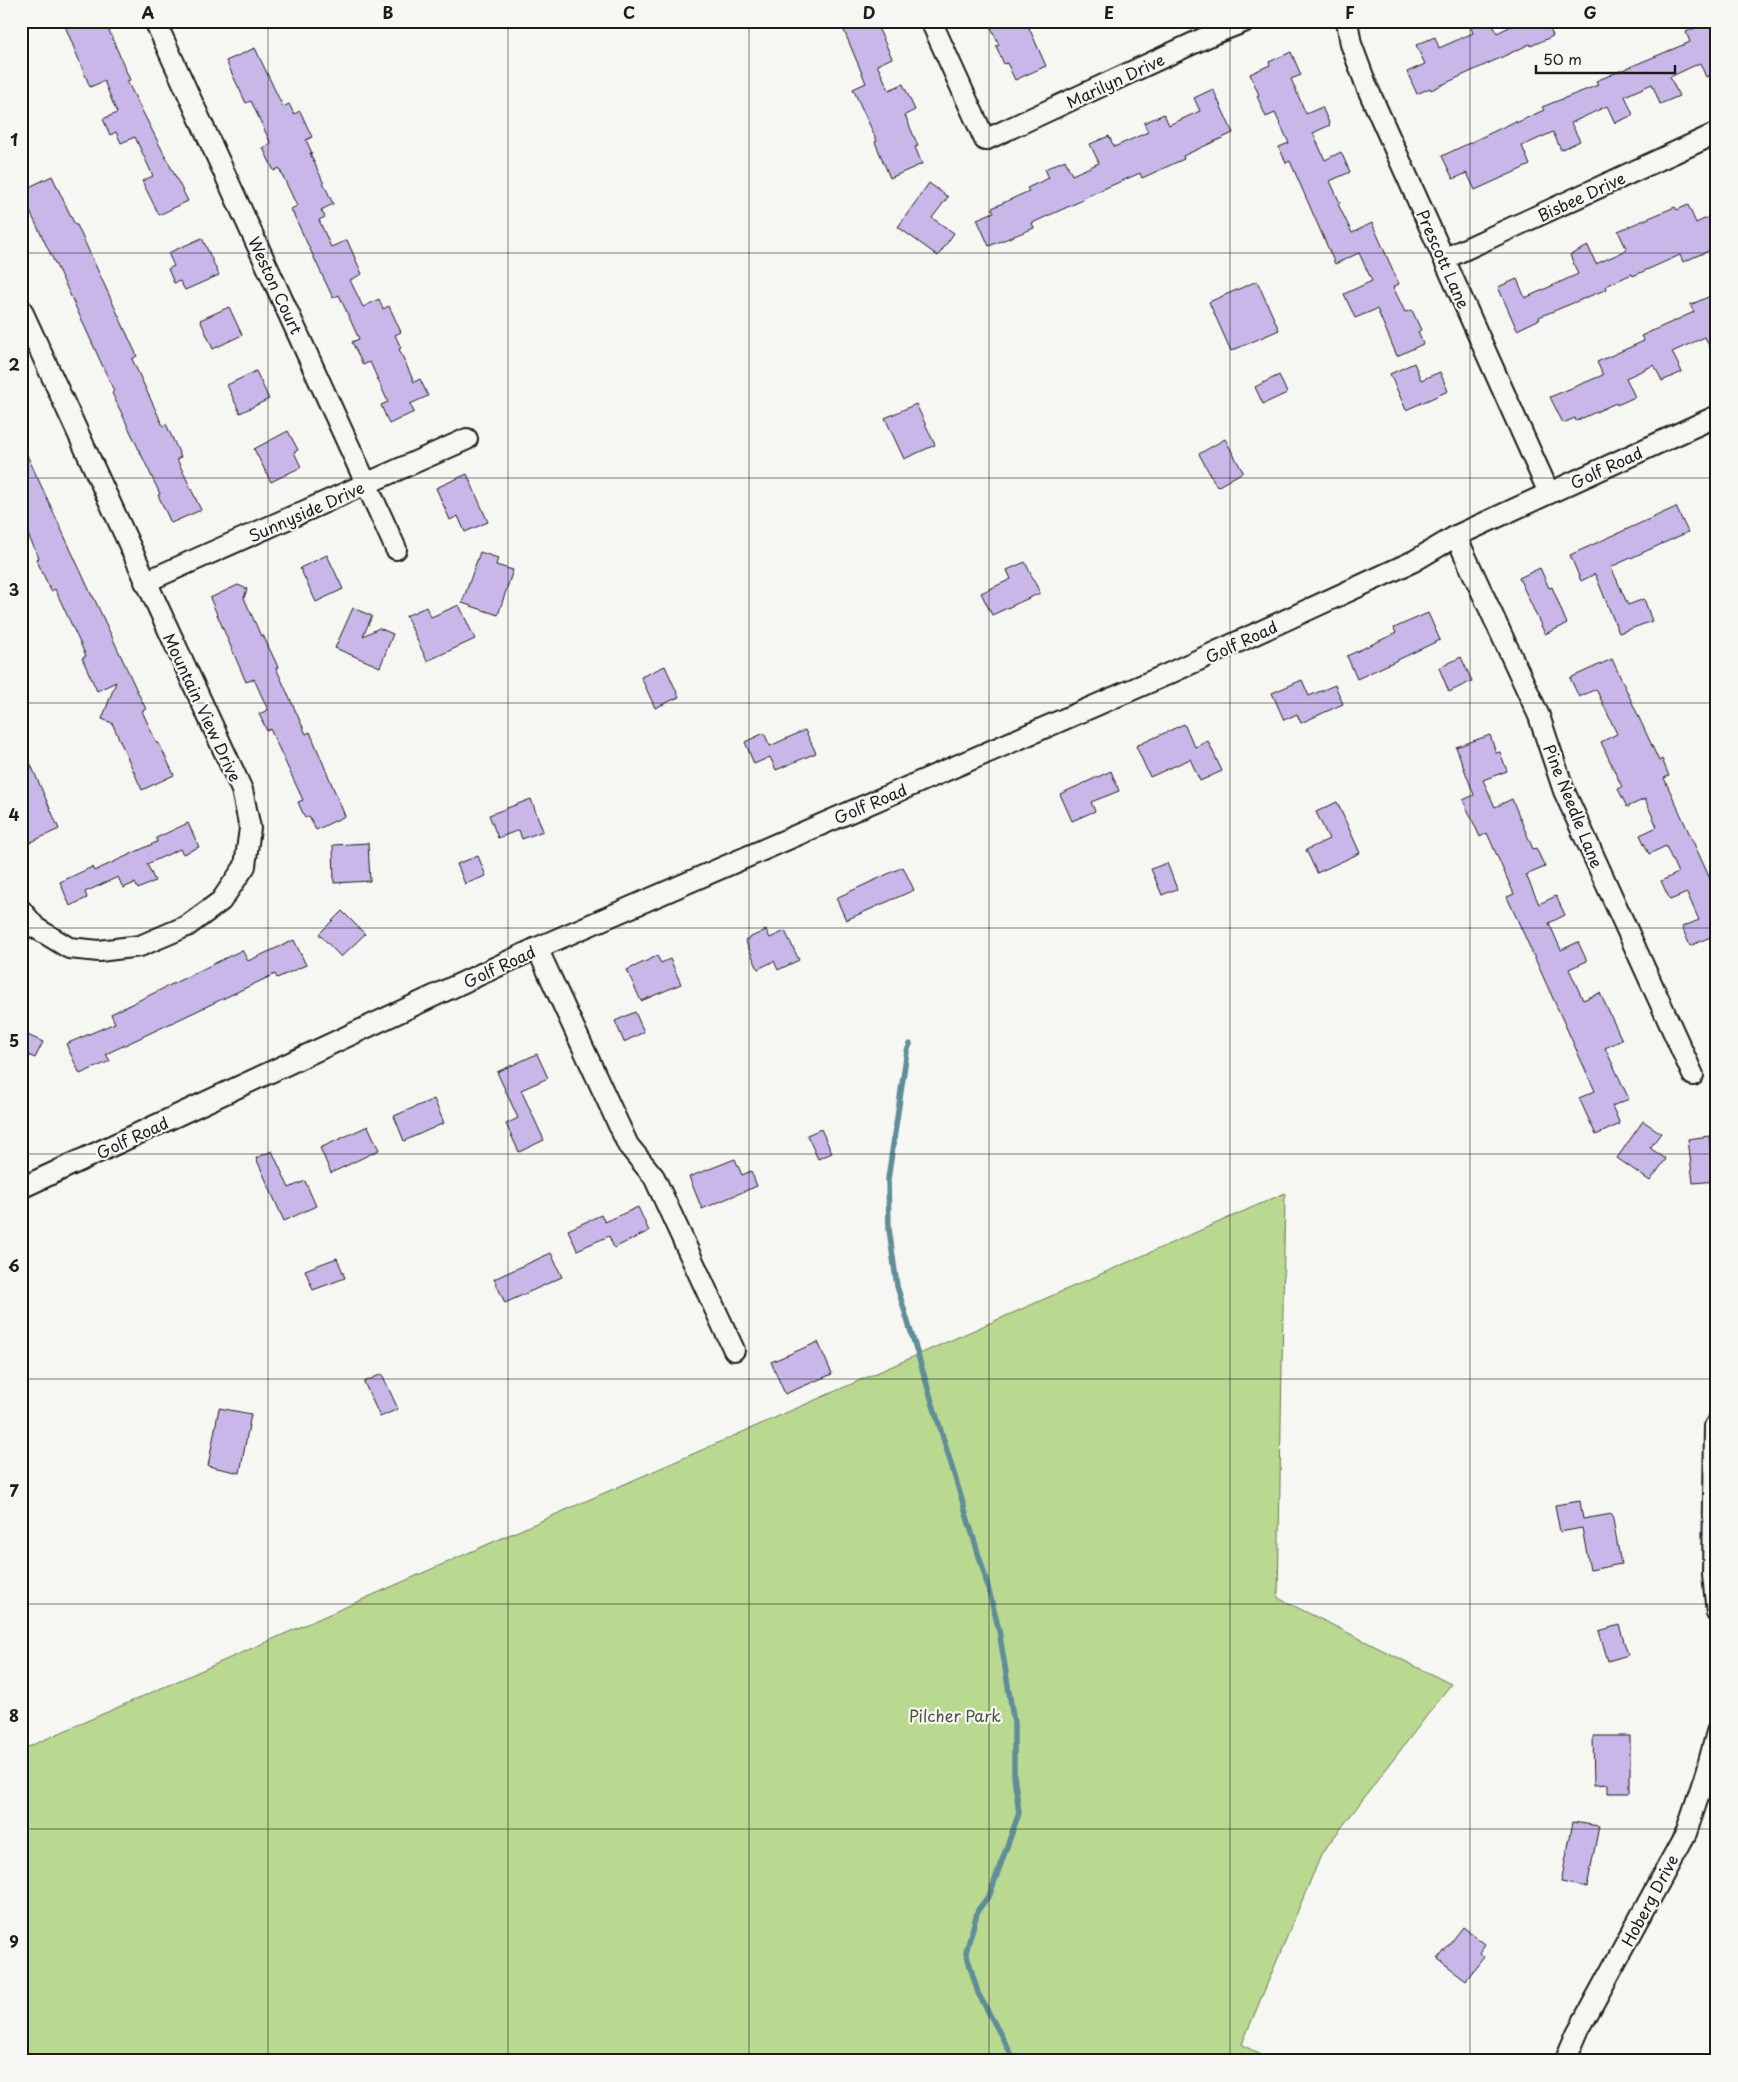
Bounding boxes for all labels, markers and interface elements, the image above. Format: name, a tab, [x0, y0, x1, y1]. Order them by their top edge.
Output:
text: A	[142, 0, 155, 24]
text: B	[383, 0, 394, 24]
text: C	[623, 0, 635, 24]
text: D	[863, 0, 875, 24]
text: E	[1104, 0, 1114, 24]
text: F	[1345, 0, 1355, 24]
text: G	[1583, 0, 1597, 24]
scale bar	[1536, 42, 1674, 74]
street label: Marilyn Drive	[1062, 47, 1168, 113]
text: 50 m	[1543, 47, 1582, 70]
text: 1	[10, 127, 18, 151]
street label: Bisbee Drive	[1533, 165, 1629, 227]
street label: Prescott Lane	[1411, 206, 1477, 312]
street label: Weston Court	[243, 232, 309, 338]
text: 2	[8, 352, 20, 376]
street label: Golf Road	[1566, 440, 1646, 494]
street label: Sunnyside Drive	[244, 475, 368, 547]
text: 3	[9, 577, 19, 601]
street label: Golf Road	[1201, 614, 1281, 668]
street label: Mountain View Drive	[158, 629, 248, 785]
street label: Pine Needle Lane	[1538, 740, 1610, 872]
street label: Golf Road	[830, 777, 910, 829]
text: 4	[9, 802, 20, 826]
street label: Golf Road	[459, 939, 539, 993]
text: 5	[9, 1028, 19, 1052]
street label: Golf Road	[92, 1110, 172, 1164]
text: 6	[8, 1253, 20, 1277]
text: 7	[9, 1478, 19, 1502]
text: 8	[9, 1703, 19, 1727]
park label: Pilcher Park	[909, 1703, 1001, 1727]
street label: Hoberg Drive	[1615, 1850, 1683, 1950]
text: 9	[9, 1929, 19, 1953]

